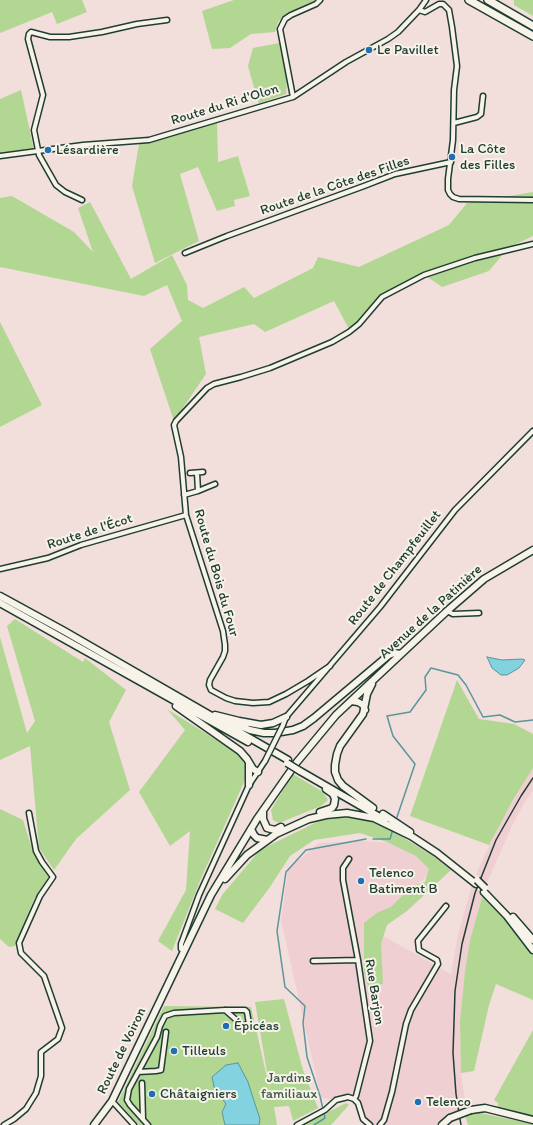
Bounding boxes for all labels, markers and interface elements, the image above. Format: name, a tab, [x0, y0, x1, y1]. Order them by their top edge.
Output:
place label: Le Pavillet	[377, 42, 439, 58]
marker: Le Pavillet	[364, 45, 374, 55]
street label: Route du Ri d'Olon	[169, 81, 281, 129]
place label: La Côte des Filles	[460, 141, 515, 174]
place label: Lésardière	[56, 142, 119, 158]
marker: Lésardière	[43, 145, 53, 155]
marker: La Côte des Filles	[447, 152, 457, 162]
street label: Route de la Côte des Filles	[258, 153, 412, 219]
street label: Route du Bois du Four	[190, 507, 242, 639]
street label: Route de Champfeuillet	[345, 507, 445, 629]
street label: Route de l'Écot	[45, 510, 135, 554]
street label: Avenue de la Patinière	[376, 561, 486, 663]
place label: Telenco Batiment B	[369, 865, 438, 898]
marker: Telenco Batiment B	[356, 876, 366, 886]
street label: Rue Barjon	[361, 958, 387, 1026]
street label: Route de Voiron	[94, 1005, 150, 1097]
place label: Épicéas	[234, 1018, 279, 1034]
marker: Épicéas	[221, 1021, 231, 1031]
place label: Tilleuls	[182, 1043, 226, 1059]
marker: Tilleuls	[169, 1046, 179, 1056]
park label: Jardins familiaux	[261, 1070, 317, 1102]
place label: Châtaigniers	[160, 1086, 237, 1102]
marker: Châtaigniers	[147, 1089, 157, 1099]
place label: Telenco	[426, 1094, 471, 1110]
marker: Telenco	[413, 1097, 423, 1107]

